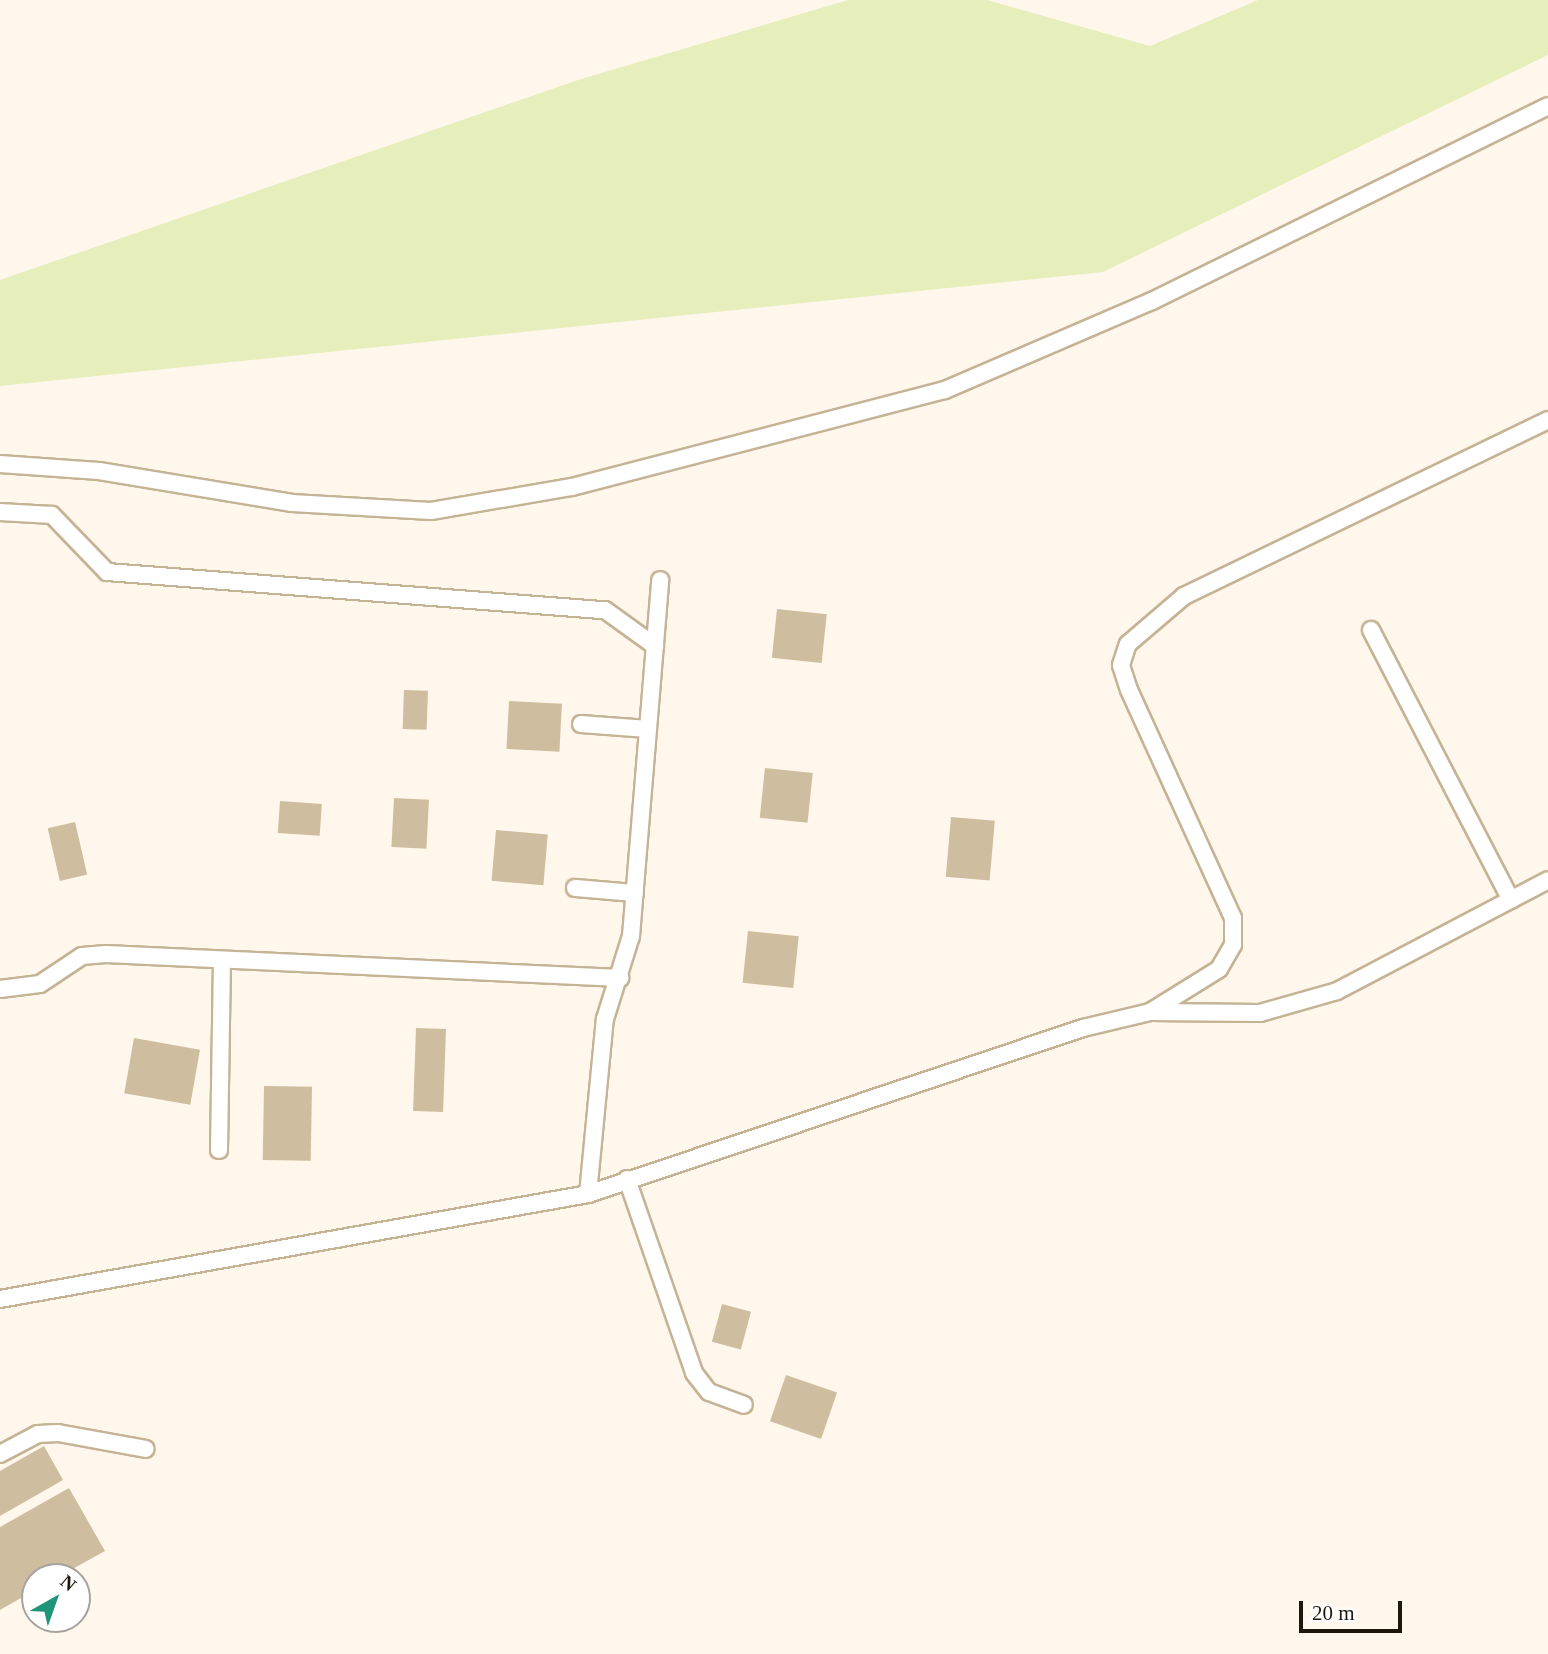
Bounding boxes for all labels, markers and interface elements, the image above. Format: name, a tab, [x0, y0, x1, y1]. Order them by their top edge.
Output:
north arrow	[21, 1563, 91, 1633]
text: N	[57, 1571, 81, 1596]
scale bar	[1303, 1588, 1406, 1632]
text: 20 m	[1312, 1601, 1355, 1625]

